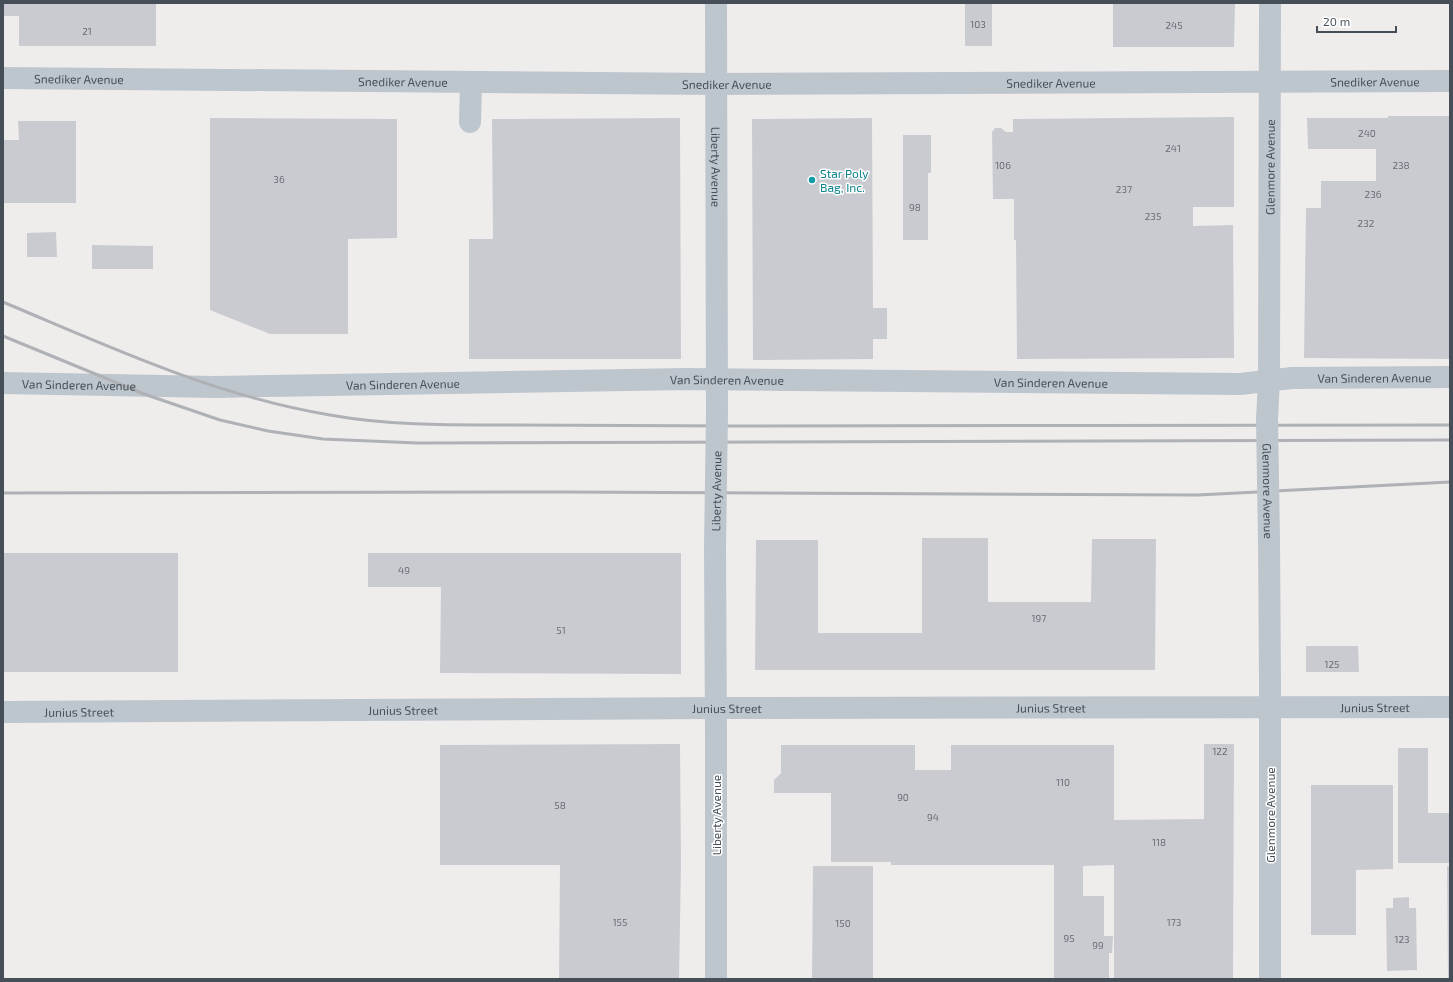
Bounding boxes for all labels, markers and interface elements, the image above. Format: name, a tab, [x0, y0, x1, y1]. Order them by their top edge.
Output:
scale bar	[1317, 8, 1396, 34]
text: 20 m	[1323, 14, 1350, 28]
house number: 103	[970, 18, 986, 30]
house number: 245	[1165, 19, 1183, 31]
house number: 21	[82, 25, 92, 37]
street label: Snediker Avenue	[34, 71, 124, 86]
street label: Snediker Avenue	[358, 74, 448, 89]
street label: Snediker Avenue	[1330, 74, 1420, 88]
street label: Snediker Avenue	[1006, 75, 1096, 90]
street label: Snediker Avenue	[682, 77, 772, 91]
street label: Glenmore Avenue	[1262, 119, 1277, 215]
street label: Liberty Avenue	[709, 127, 723, 207]
house number: 240	[1358, 127, 1376, 139]
house number: 241	[1165, 142, 1181, 154]
house number: 106	[995, 159, 1011, 171]
house number: 238	[1392, 159, 1410, 171]
place label: Star Poly Bag, Inc.	[820, 166, 869, 194]
house number: 36	[273, 173, 285, 185]
marker: Star Poly Bag, Inc.	[807, 175, 817, 185]
house number: 237	[1116, 183, 1132, 195]
house number: 236	[1365, 188, 1382, 200]
house number: 98	[909, 201, 921, 213]
house number: 235	[1145, 210, 1161, 222]
house number: 232	[1358, 217, 1375, 229]
street label: Van Sinderen Avenue	[1317, 370, 1432, 385]
street label: Van Sinderen Avenue	[670, 372, 784, 387]
street label: Van Sinderen Avenue	[994, 375, 1108, 390]
street label: Van Sinderen Avenue	[22, 376, 136, 393]
street label: Van Sinderen Avenue	[346, 376, 460, 392]
street label: Glenmore Avenue	[1260, 443, 1276, 539]
street label: Liberty Avenue	[708, 451, 723, 531]
house number: 49	[398, 564, 410, 576]
house number: 197	[1032, 612, 1046, 624]
house number: 51	[556, 624, 566, 636]
house number: 125	[1325, 658, 1339, 670]
street label: Junius Street	[1016, 700, 1086, 715]
street label: Junius Street	[1340, 700, 1410, 714]
street label: Junius Street	[692, 701, 762, 715]
street label: Junius Street	[368, 703, 438, 717]
street label: Junius Street	[44, 704, 114, 719]
house number: 122	[1212, 745, 1228, 757]
street label: Glenmore Avenue	[1263, 767, 1277, 863]
street label: Liberty Avenue	[709, 775, 723, 855]
house number: 110	[1056, 776, 1070, 788]
house number: 90	[897, 791, 909, 803]
house number: 58	[554, 799, 566, 811]
house number: 94	[927, 811, 939, 823]
house number: 118	[1152, 836, 1166, 848]
house number: 155	[613, 916, 627, 928]
house number: 173	[1167, 916, 1181, 928]
house number: 150	[835, 917, 851, 929]
house number: 95	[1063, 932, 1075, 944]
house number: 123	[1394, 933, 1410, 945]
house number: 99	[1092, 939, 1104, 951]

